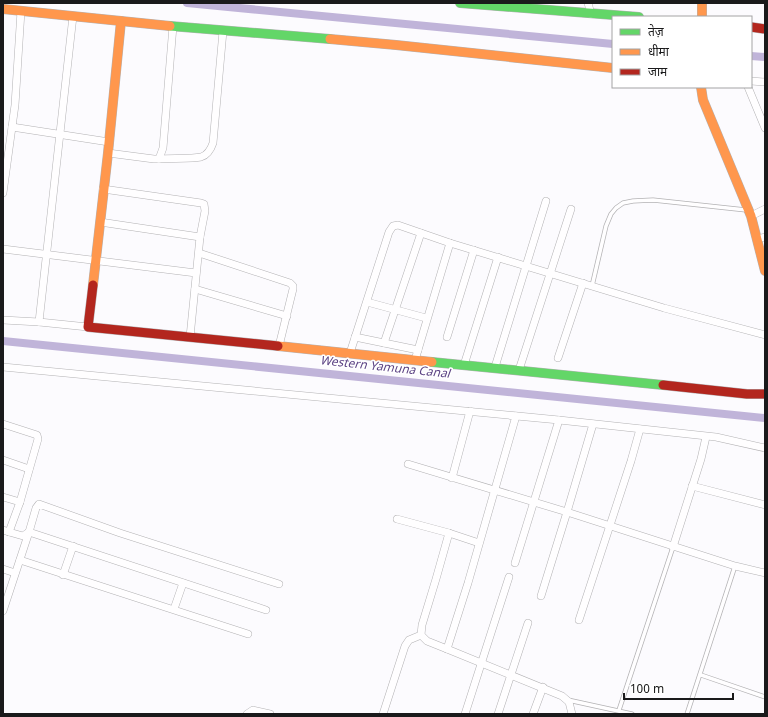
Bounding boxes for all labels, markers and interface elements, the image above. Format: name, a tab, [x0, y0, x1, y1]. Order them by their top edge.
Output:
legend	[612, 16, 752, 88]
text: तेज़	[648, 24, 665, 41]
text: धीमा	[648, 44, 670, 61]
text: जाम	[648, 65, 668, 81]
water label: Western Yamuna Canal	[319, 353, 452, 383]
scale bar	[624, 675, 733, 701]
text: 100 m	[630, 682, 664, 698]

